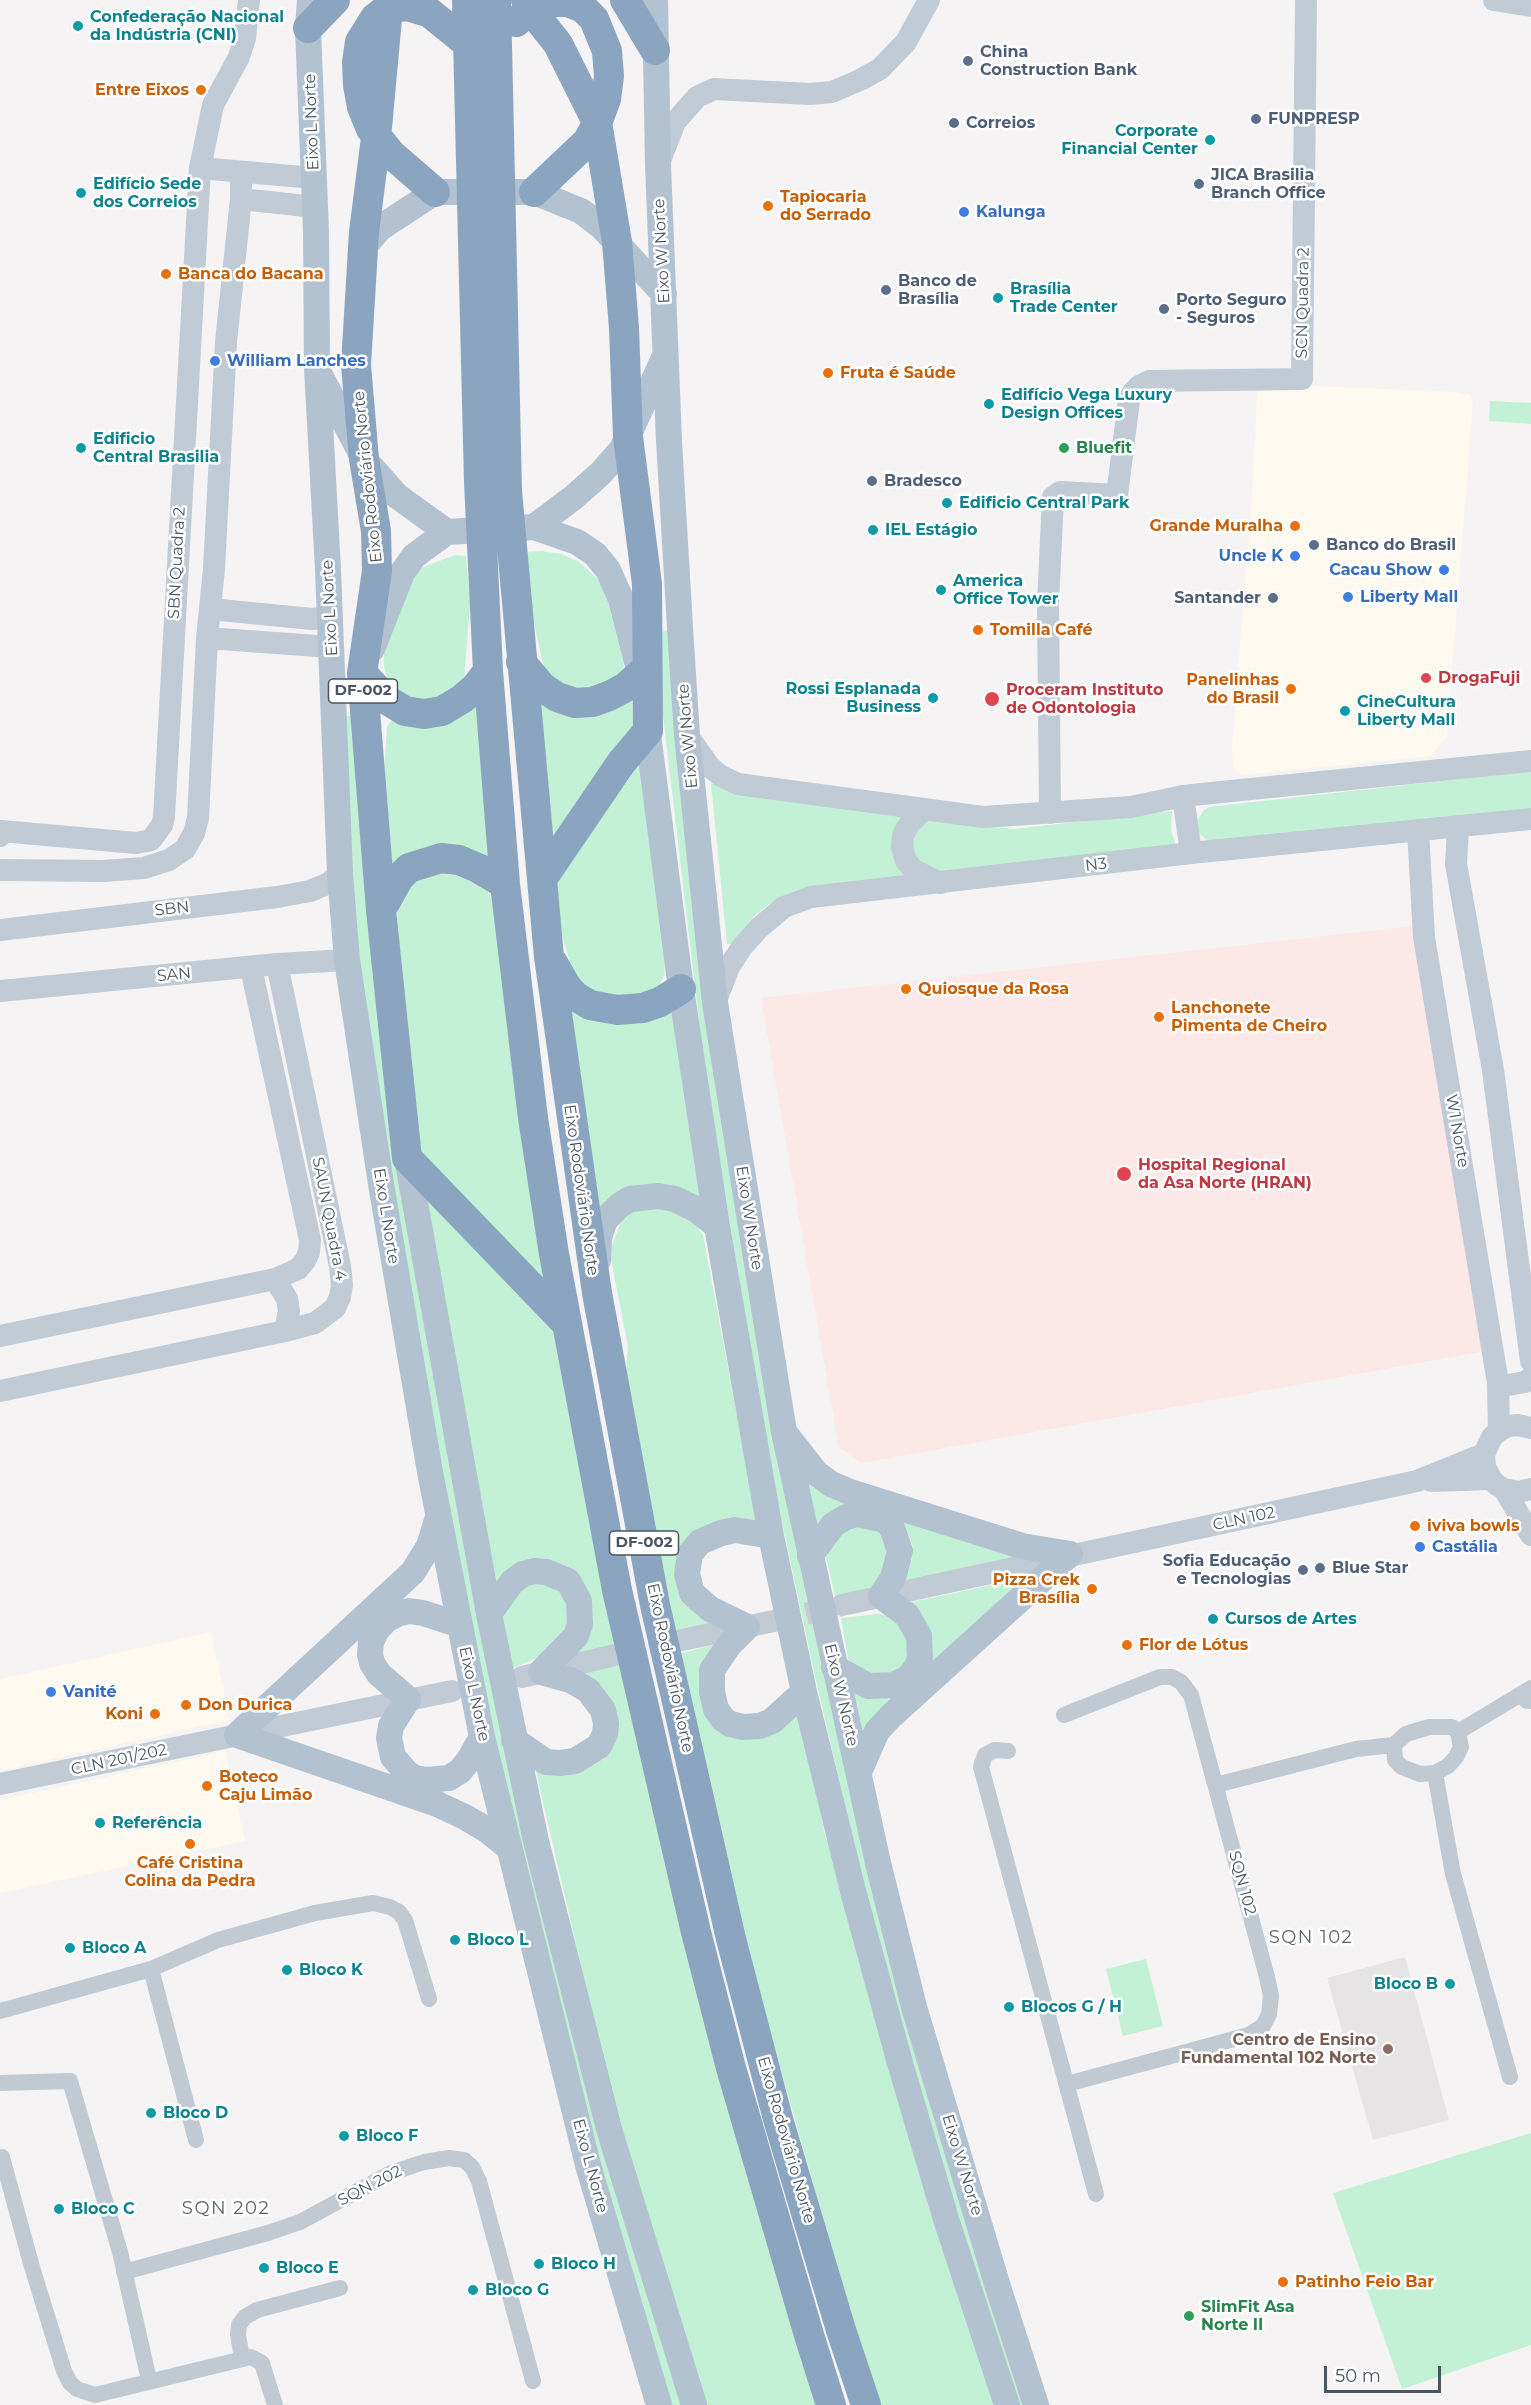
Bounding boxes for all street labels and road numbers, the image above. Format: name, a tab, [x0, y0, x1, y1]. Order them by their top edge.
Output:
street label: Eixo L Norte	[301, 73, 323, 171]
street label: Eixo W Norte	[650, 198, 674, 304]
street label: SCN Quadra 2	[1292, 247, 1314, 359]
street label: Eixo Rodoviário Norte	[349, 390, 387, 564]
street label: SBN Quadra 2	[164, 507, 190, 619]
street label: Eixo L Norte	[318, 559, 342, 657]
road number: DF-002	[328, 679, 398, 703]
street label: Eixo W Norte	[674, 683, 702, 789]
street label: N3	[1084, 854, 1108, 876]
street label: SBN	[154, 897, 190, 921]
street label: SAN	[156, 964, 192, 986]
street label: W1 Norte	[1441, 1093, 1473, 1169]
street label: Eixo Rodoviário Norte	[559, 1103, 603, 1277]
street label: SAUN Quadra 4	[308, 1156, 350, 1282]
street label: Eixo W Norte	[731, 1165, 767, 1271]
street label: Eixo L Norte	[369, 1167, 403, 1265]
street label: CLN 102	[1211, 1503, 1277, 1535]
road number: DF-002	[610, 1531, 678, 1555]
street label: Eixo Rodoviário Norte	[643, 1582, 697, 1754]
street label: Eixo W Norte	[820, 1642, 862, 1748]
street label: Eixo L Norte	[455, 1645, 493, 1743]
street label: CLN 201/202	[69, 1740, 169, 1780]
street label: SQN 102	[1224, 1849, 1260, 1917]
street label: Eixo Rodoviário Norte	[753, 2054, 819, 2226]
street label: Eixo W Norte	[937, 2112, 987, 2218]
street label: Eixo L Norte	[568, 2117, 612, 2215]
street label: SQN 202	[335, 2162, 405, 2210]

